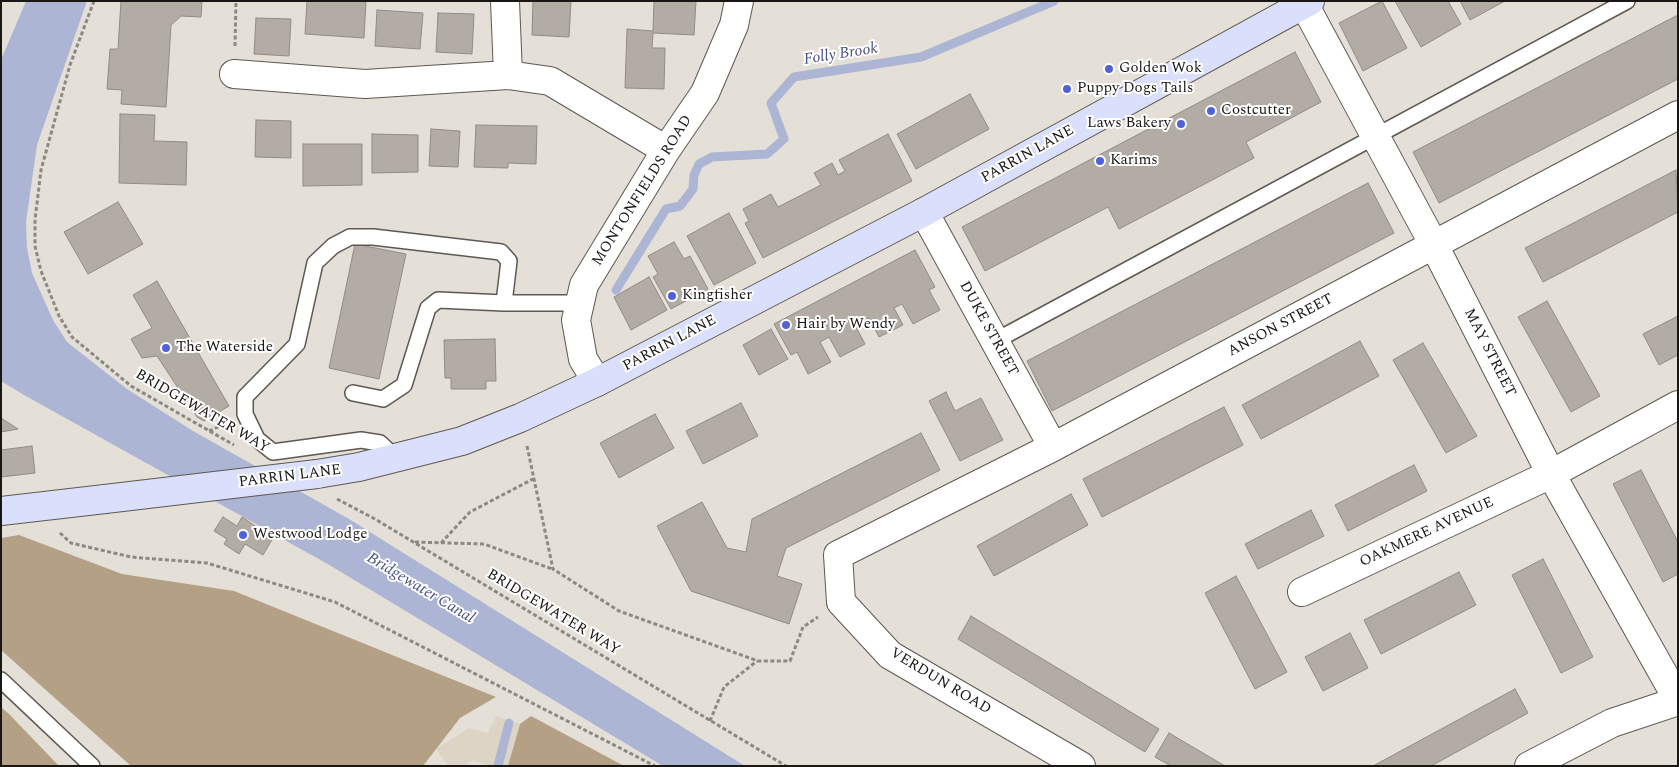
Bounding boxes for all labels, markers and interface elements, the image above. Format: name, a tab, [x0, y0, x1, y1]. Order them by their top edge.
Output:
water label: Folly Brook	[803, 40, 879, 70]
place label: Golden Wok	[1119, 60, 1202, 78]
marker: Golden Wok	[1103, 63, 1115, 75]
place label: Puppy Dogs Tails	[1077, 80, 1193, 98]
marker: Puppy Dogs Tails	[1061, 83, 1073, 95]
place label: Costcutter	[1221, 102, 1291, 120]
marker: Costcutter	[1205, 105, 1217, 117]
street label: MONTONFIELDS ROAD	[589, 112, 697, 270]
place label: Laws Bakery	[1087, 115, 1171, 133]
marker: Laws Bakery	[1175, 118, 1187, 130]
street label: PARRIN LANE	[979, 122, 1077, 188]
place label: Karims	[1110, 152, 1158, 170]
marker: Karims	[1094, 155, 1106, 167]
street label: DUKE STREET	[955, 278, 1021, 380]
place label: Kingfisher	[682, 287, 752, 305]
marker: Kingfisher	[666, 290, 678, 302]
street label: ANSON STREET	[1225, 291, 1337, 361]
street label: MAY STREET	[1459, 306, 1519, 400]
street label: PARRIN LANE	[620, 312, 720, 376]
place label: Hair by Wendy	[796, 316, 895, 334]
marker: Hair by Wendy	[780, 319, 792, 331]
place label: The Waterside	[176, 339, 273, 357]
marker: The Waterside	[160, 342, 172, 354]
street label: BRIDGEWATER WAY	[132, 366, 272, 458]
street label: PARRIN LANE	[238, 462, 342, 492]
street label: OAKMERE AVENUE	[1357, 494, 1497, 572]
place label: Westwood Lodge	[253, 526, 367, 544]
marker: Westwood Lodge	[237, 529, 249, 541]
water label: Bridgewater Canal	[363, 549, 477, 629]
street label: BRIDGEWATER WAY	[483, 566, 623, 660]
street label: VERDUN ROAD	[886, 645, 994, 719]

